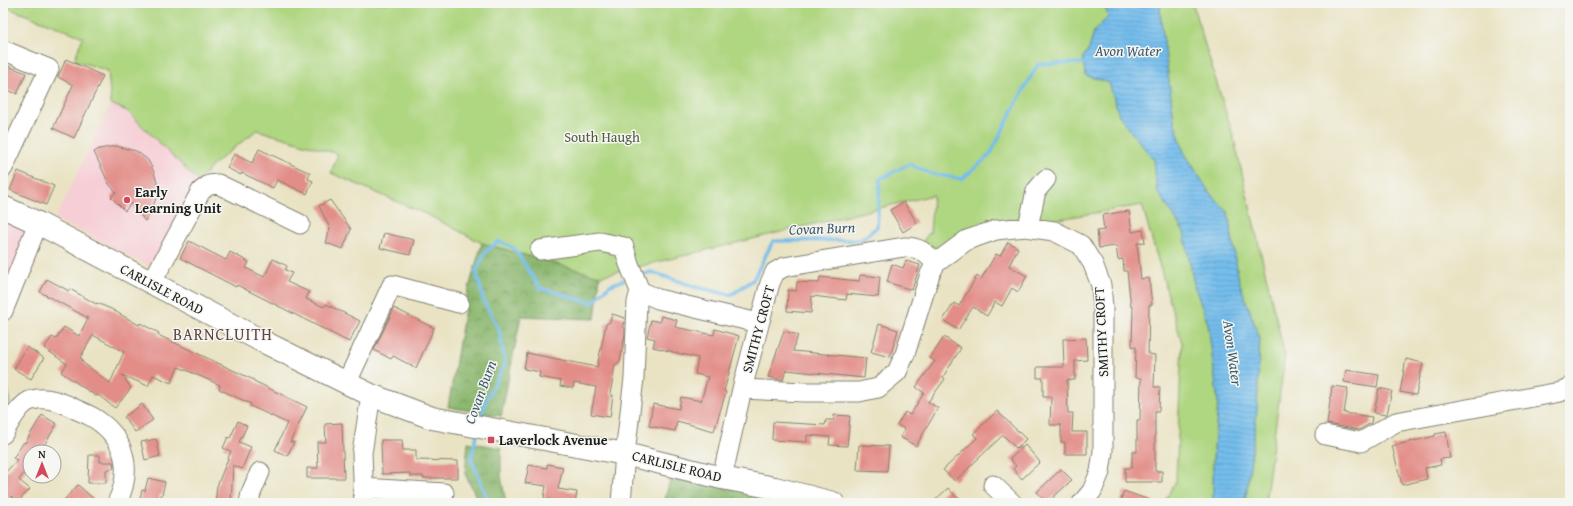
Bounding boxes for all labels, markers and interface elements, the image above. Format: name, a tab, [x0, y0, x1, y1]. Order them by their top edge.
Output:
water label: Avon Water	[1094, 40, 1161, 61]
park label: South Haugh	[564, 127, 640, 147]
place label: Early Learning Unit	[135, 182, 222, 218]
marker: Early Learning Unit	[122, 195, 132, 205]
water label: Covan Burn	[789, 216, 856, 240]
street label: CARLISLE ROAD	[117, 259, 207, 319]
street label: SMITHY CROFT	[737, 283, 779, 375]
street label: SMITHY CROFT	[1089, 286, 1113, 378]
water label: Avon Water	[1218, 318, 1248, 388]
district label: BARNCLUITH	[173, 322, 273, 346]
water label: Covan Burn	[459, 357, 501, 427]
place label: Laverlock Avenue	[499, 430, 608, 450]
marker: Laverlock Avenue	[486, 435, 496, 445]
north arrow	[22, 444, 62, 484]
street label: CARLISLE ROAD	[630, 445, 724, 487]
text: N	[38, 446, 46, 462]

